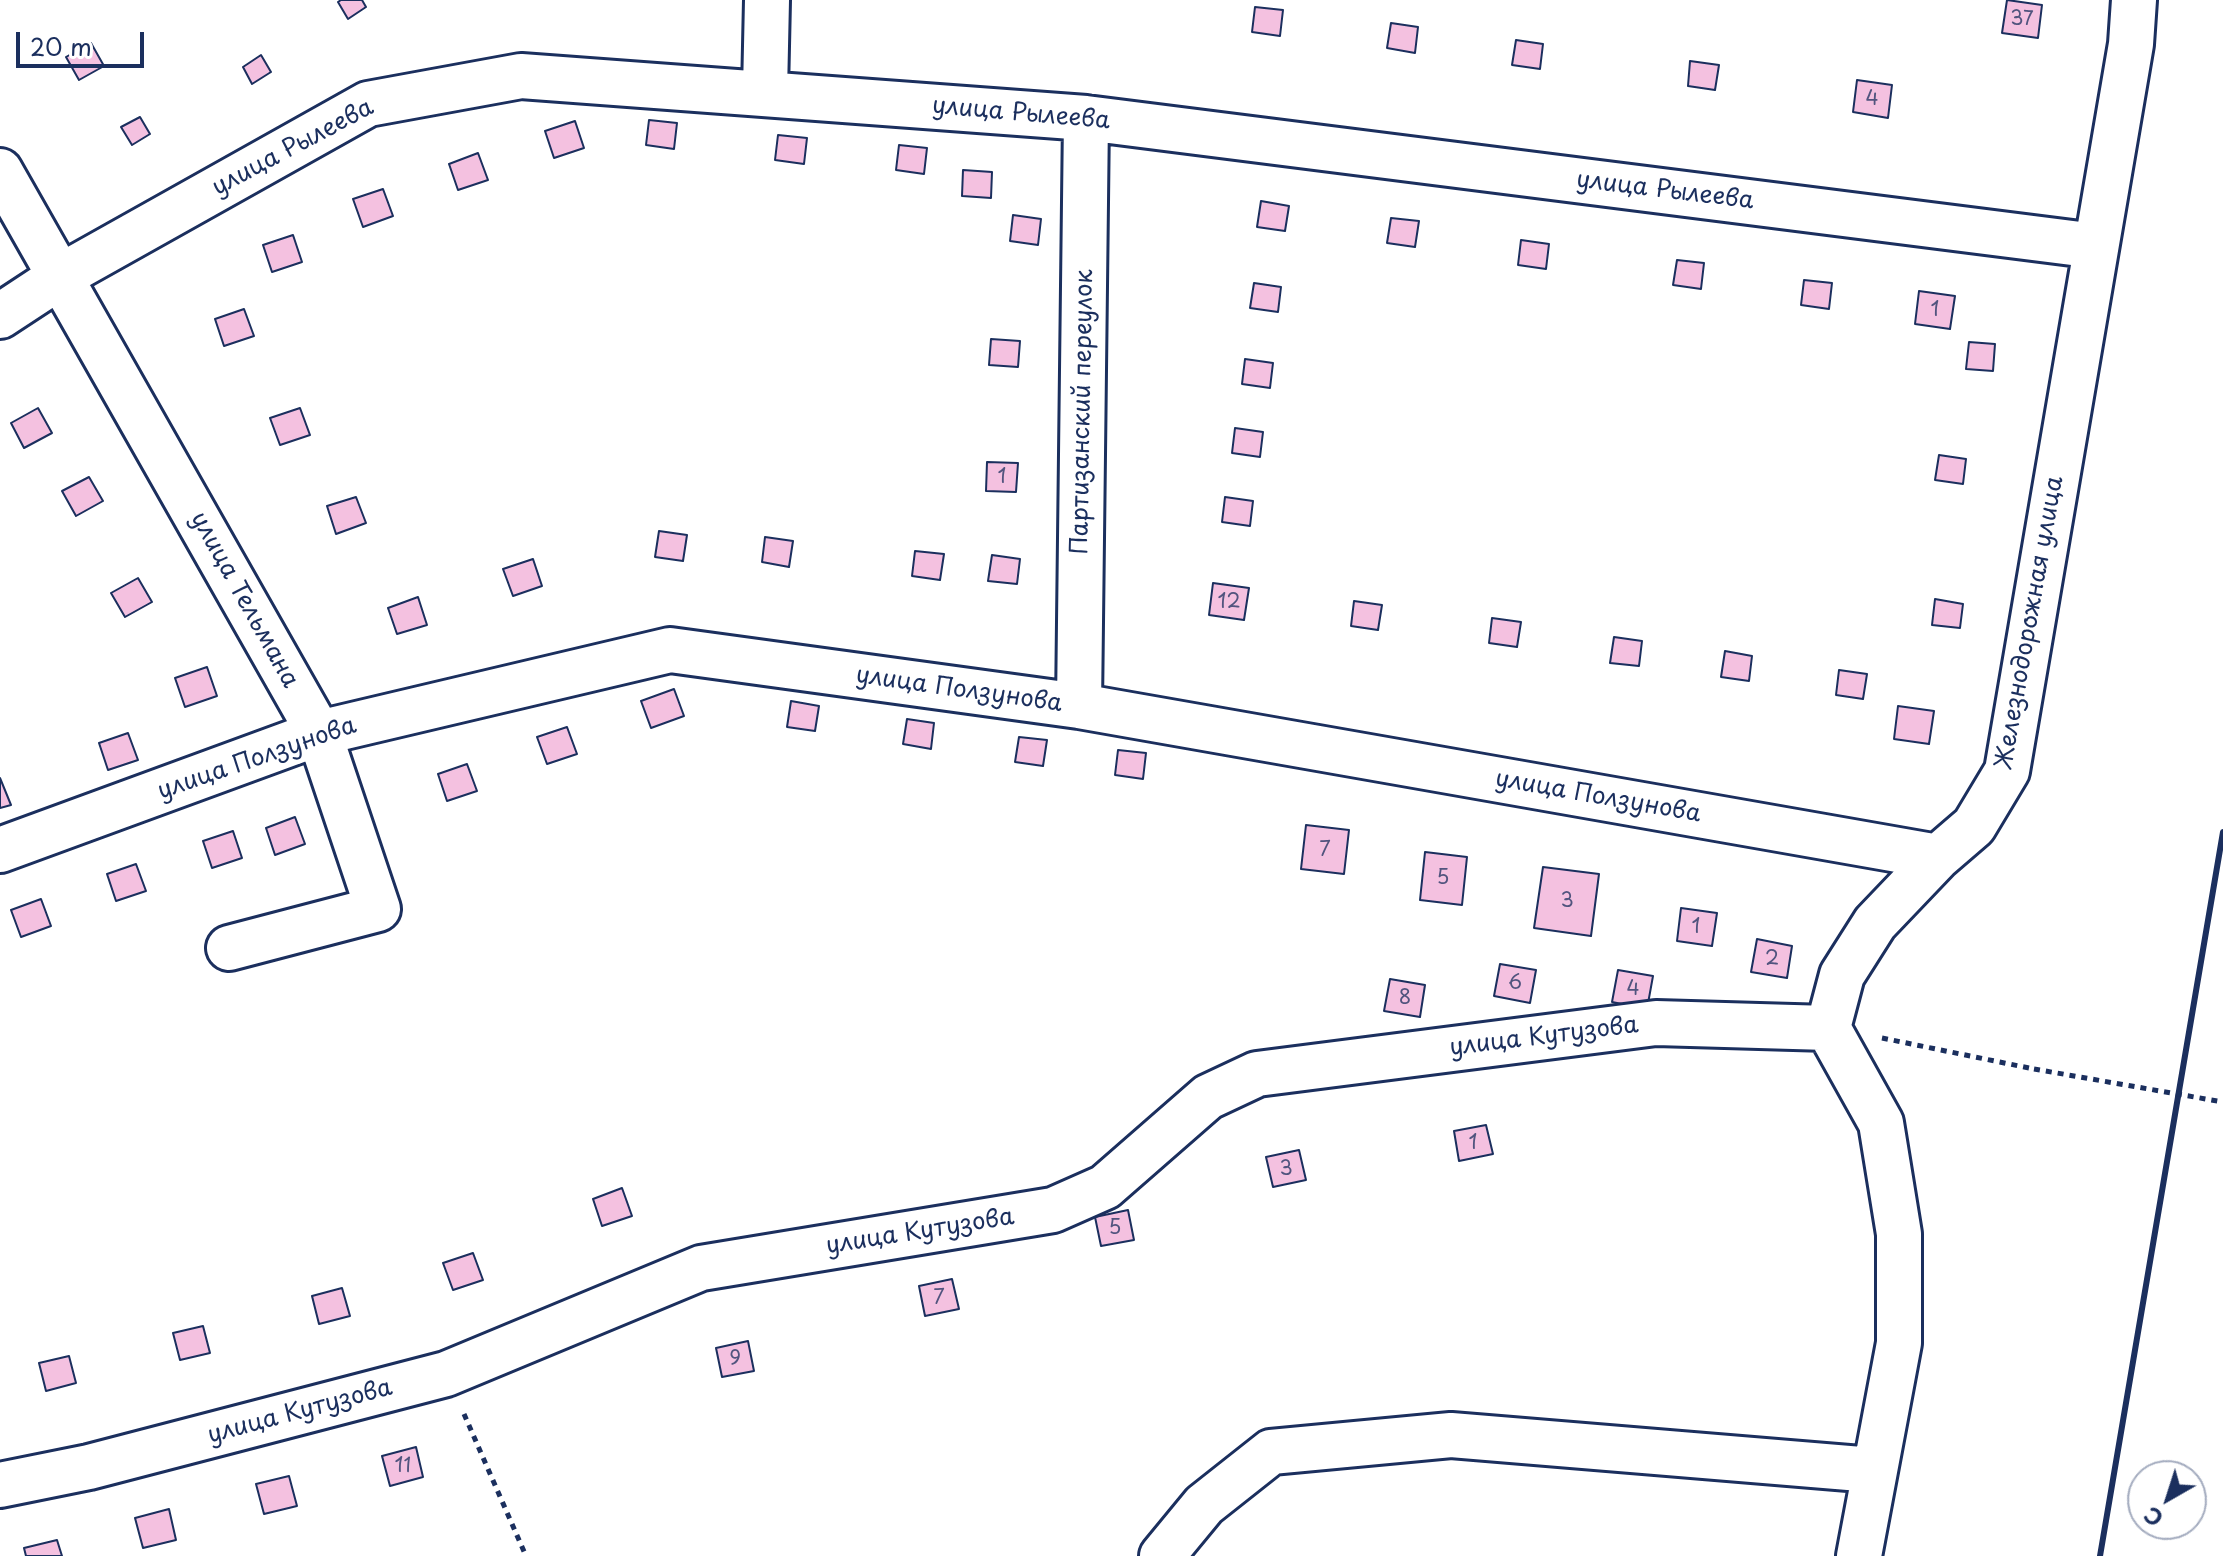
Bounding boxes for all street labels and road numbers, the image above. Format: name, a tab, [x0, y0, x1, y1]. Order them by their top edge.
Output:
street label: улица Рылеева	[931, 92, 1111, 136]
street label: улица Рылеева	[207, 93, 379, 203]
street label: улица Рылеева	[1575, 166, 1755, 216]
street label: Партизанский переулок	[1066, 269, 1100, 555]
street label: Железнодорожная улица	[1990, 474, 2070, 772]
street label: улица Тельмана	[184, 507, 304, 693]
street label: улица Ползунова	[854, 661, 1064, 719]
street label: улица Ползунова	[154, 712, 360, 806]
street label: улица Ползунова	[1493, 765, 1703, 829]
street label: улица Кутузова	[1448, 1011, 1640, 1063]
street label: улица Кутузова	[824, 1203, 1016, 1261]
street label: улица Кутузова	[204, 1373, 396, 1451]

